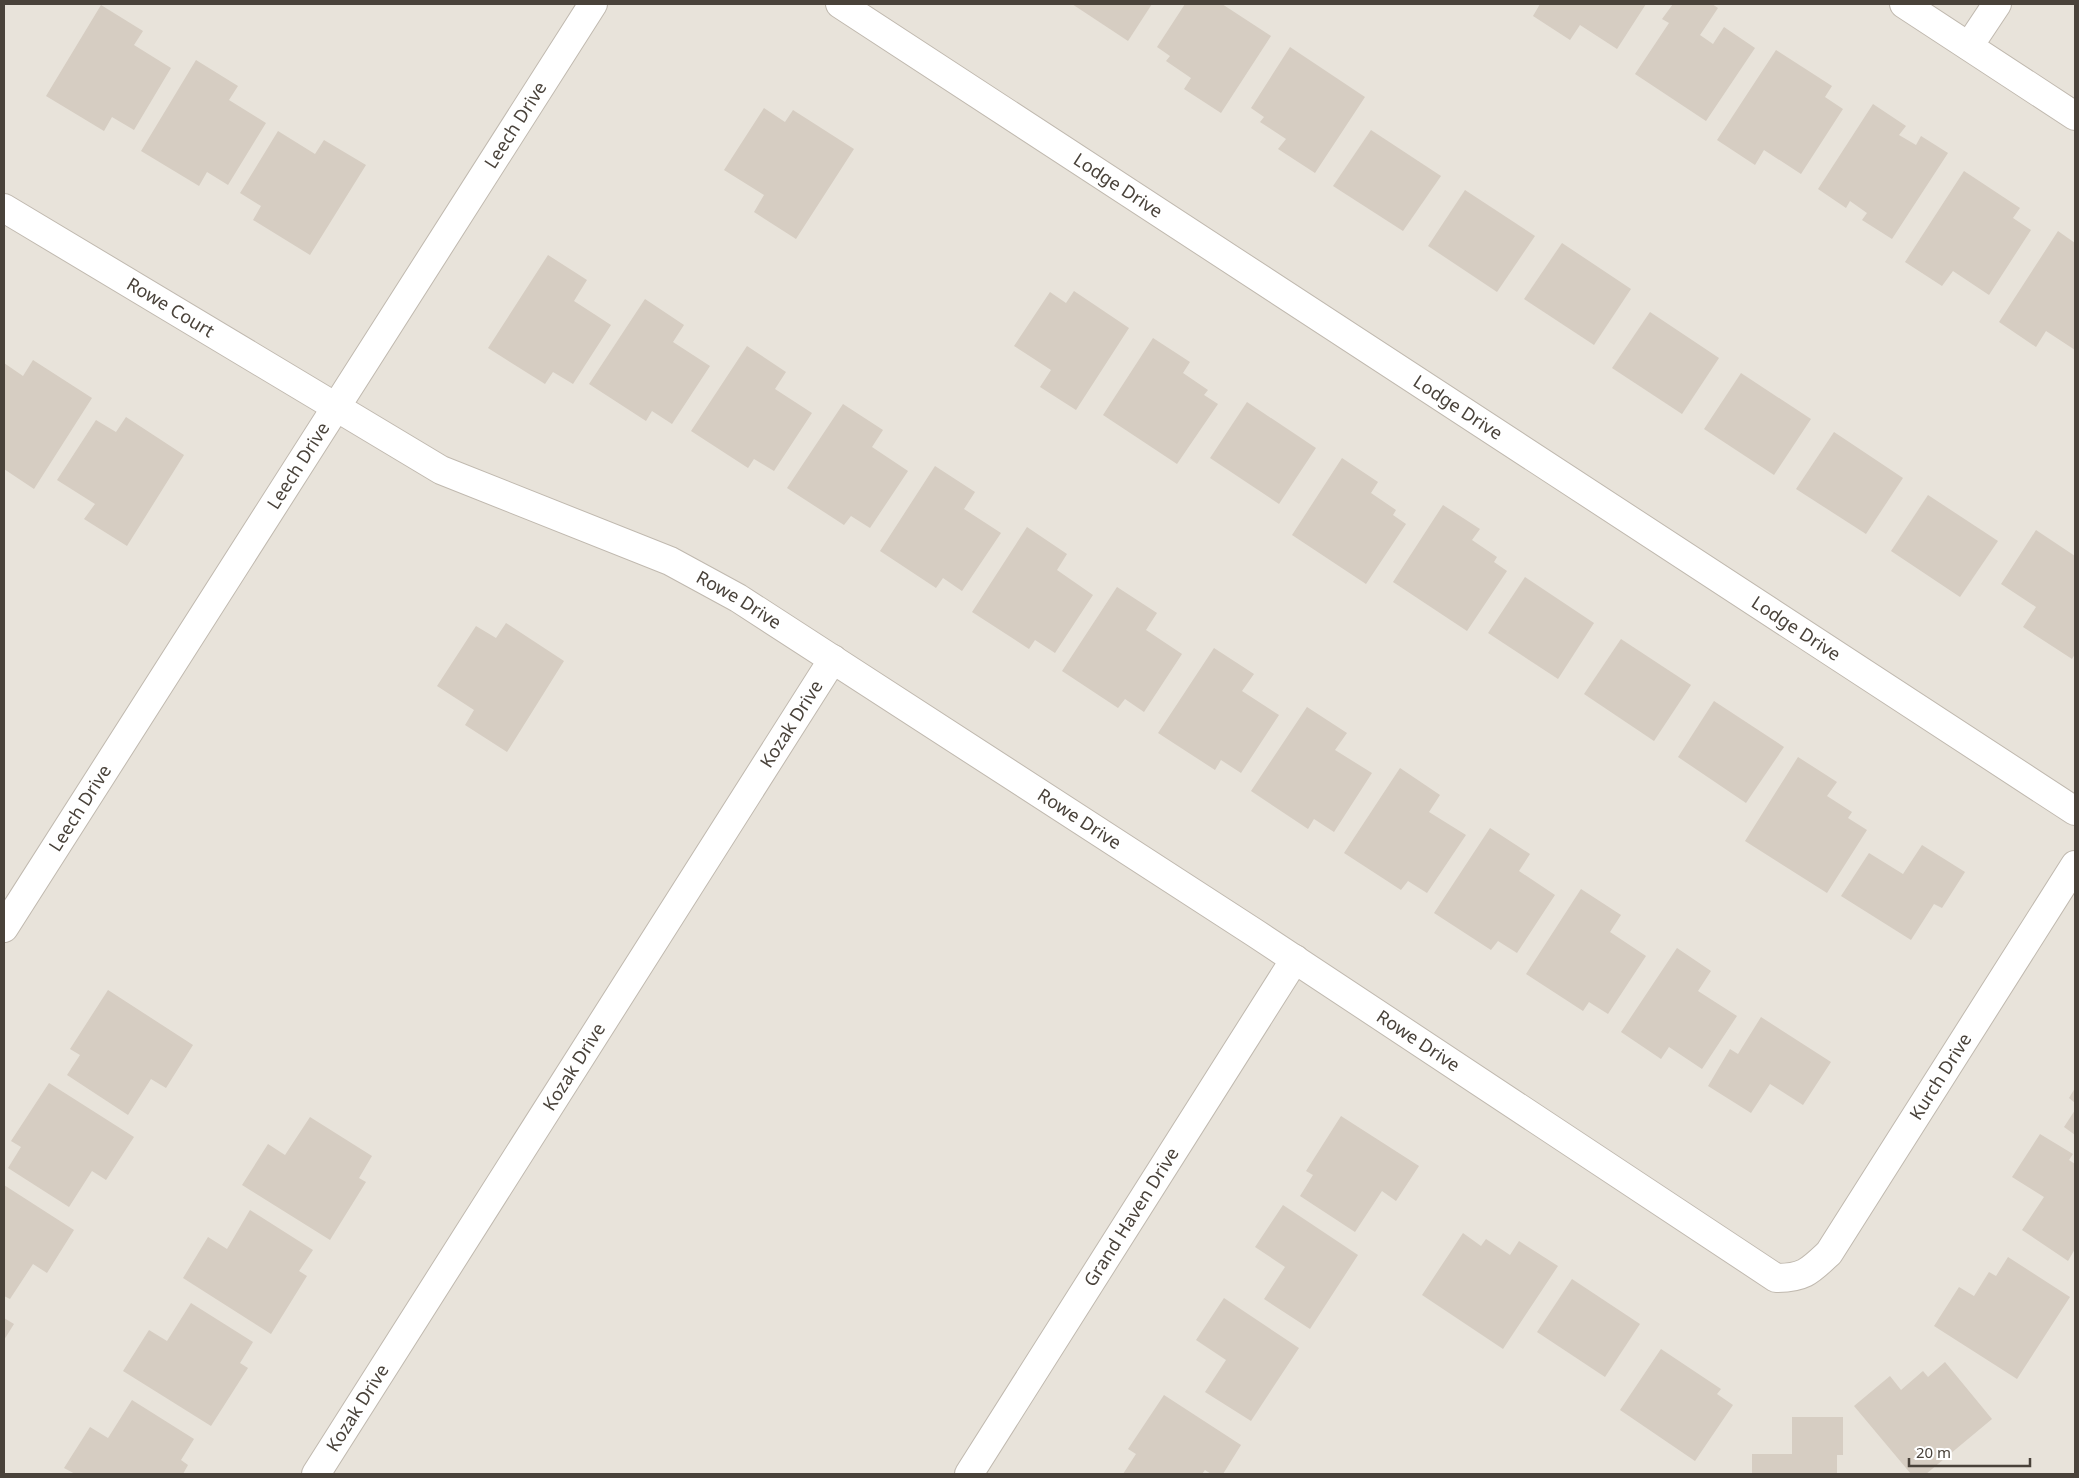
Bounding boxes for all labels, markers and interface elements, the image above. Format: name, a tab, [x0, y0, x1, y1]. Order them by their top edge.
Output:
street label: Leech Drive	[478, 77, 552, 173]
street label: Lodge Drive	[1069, 147, 1168, 223]
street label: Rowe Court	[123, 271, 220, 343]
street label: Lodge Drive	[1409, 369, 1508, 445]
street label: Leech Drive	[261, 417, 334, 513]
street label: Rowe Drive	[692, 565, 786, 634]
street label: Lodge Drive	[1747, 590, 1846, 666]
street label: Kozak Drive	[754, 675, 828, 772]
street label: Leech Drive	[43, 760, 116, 856]
street label: Rowe Drive	[1033, 782, 1126, 854]
street label: Rowe Drive	[1372, 1004, 1465, 1076]
street label: Kozak Drive	[537, 1018, 610, 1115]
street label: Kurch Drive	[1904, 1028, 1976, 1124]
street label: Grand Haven Drive	[1078, 1142, 1184, 1291]
street label: Kozak Drive	[320, 1359, 394, 1456]
scale bar	[1909, 1436, 2030, 1468]
text: 20 m	[1916, 1442, 1951, 1462]

